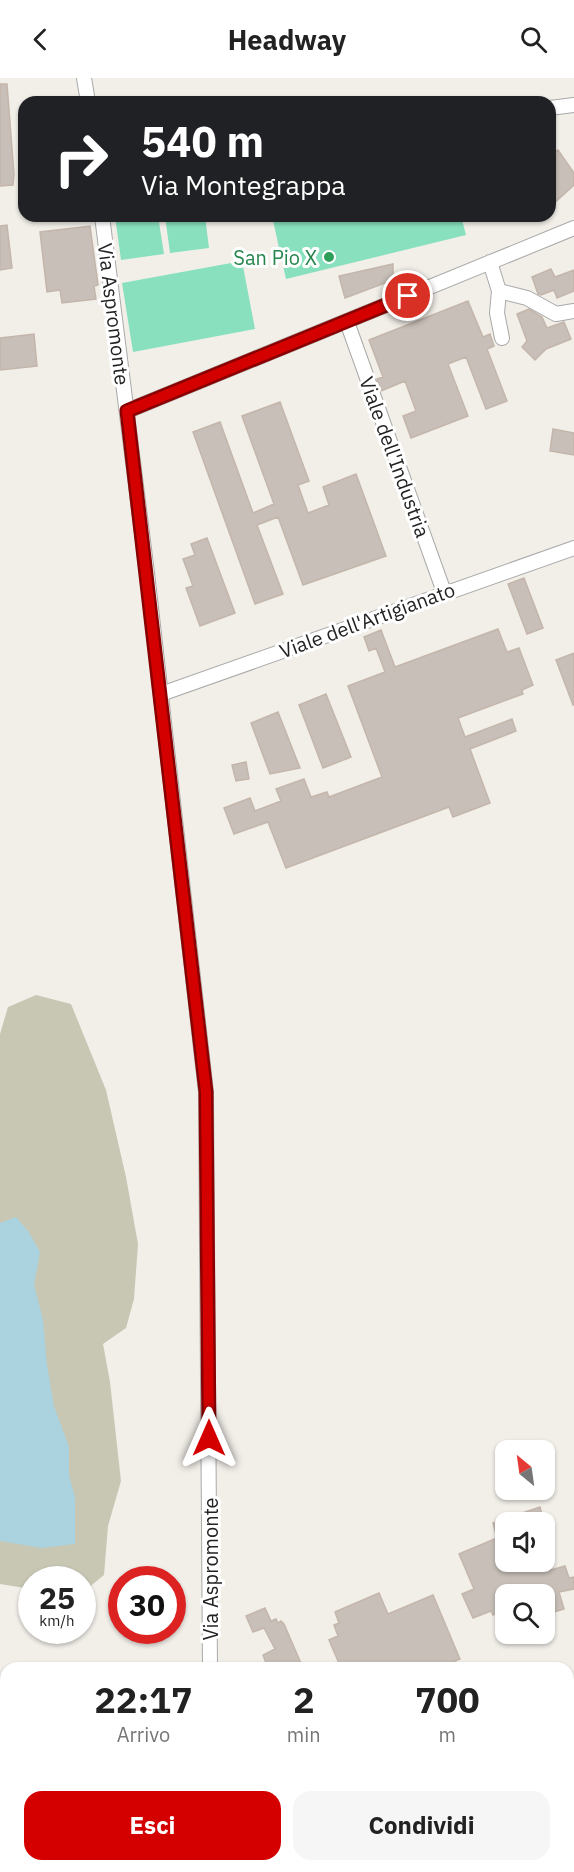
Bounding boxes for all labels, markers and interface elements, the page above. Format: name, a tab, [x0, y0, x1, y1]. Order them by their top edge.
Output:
text: Headway	[228, 22, 346, 57]
icon: back	[24, 23, 57, 56]
icon: search	[517, 23, 550, 56]
text: 540 m	[141, 114, 264, 169]
icon: right	[42, 120, 120, 198]
text: Via Montegrappa	[141, 167, 346, 202]
street label: Via Aspromonte	[92, 241, 136, 387]
place label: San Pio X	[233, 244, 317, 271]
marker: San Pio X	[322, 250, 336, 264]
pin	[382, 270, 433, 321]
icon: arrive	[391, 279, 424, 312]
street label: Viale dell'Industria	[353, 373, 437, 541]
street label: Viale dell'Artigianato	[276, 576, 458, 664]
position arrow	[177, 1406, 241, 1470]
north arrow	[495, 1440, 555, 1500]
map controls	[495, 1440, 555, 1644]
street label: Via Aspromonte	[197, 1497, 224, 1641]
button: sound	[495, 1512, 555, 1572]
speed limit sign: 30	[108, 1566, 186, 1644]
text: 25	[39, 1578, 75, 1617]
button: search	[495, 1584, 555, 1644]
text: km/h	[39, 1611, 75, 1630]
text: 22:17	[94, 1676, 193, 1723]
text: 2	[293, 1676, 315, 1723]
text: 700	[415, 1676, 480, 1723]
text: Arrivo	[117, 1721, 170, 1748]
text: min	[287, 1721, 321, 1748]
text: m	[439, 1721, 456, 1748]
button: Esci	[24, 1791, 281, 1860]
button: Condividi	[293, 1791, 550, 1860]

